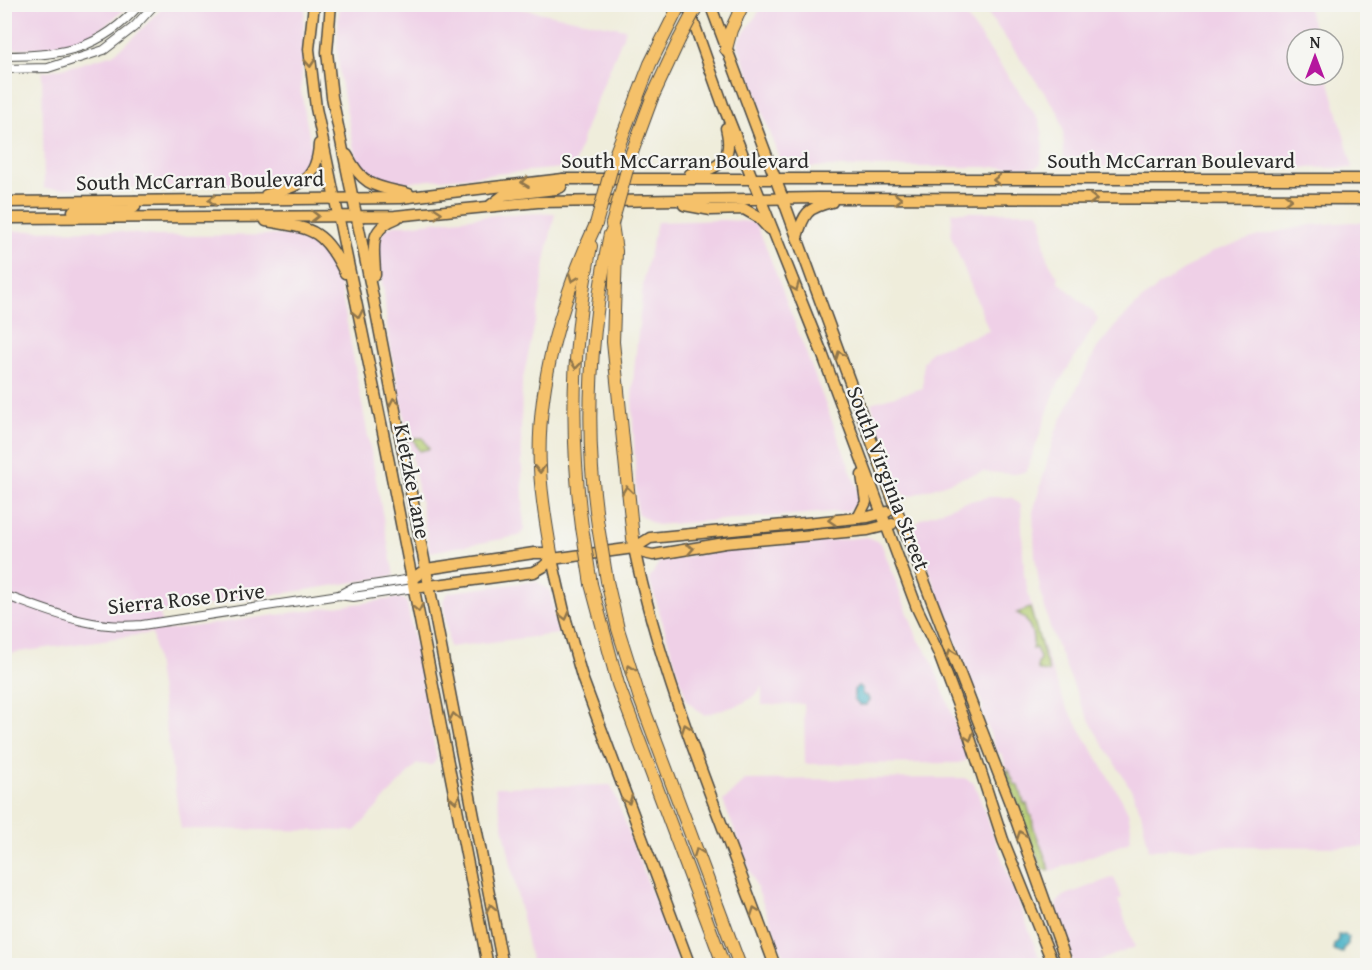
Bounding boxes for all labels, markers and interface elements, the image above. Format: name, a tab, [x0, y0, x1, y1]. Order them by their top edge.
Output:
north arrow	[1285, 27, 1345, 87]
text: N	[1310, 30, 1321, 54]
one-way arrow	[303, 58, 316, 67]
street label: South McCarran Boulevard	[561, 144, 809, 176]
street label: South McCarran Boulevard	[1047, 144, 1295, 176]
street label: South McCarran Boulevard	[76, 162, 325, 198]
one-way arrow	[993, 174, 1002, 186]
one-way arrow	[520, 175, 529, 188]
one-way arrow	[893, 193, 902, 205]
one-way arrow	[1088, 193, 1097, 205]
one-way arrow	[1283, 193, 1292, 205]
one-way arrow	[208, 194, 217, 206]
one-way arrow	[433, 207, 442, 220]
one-way arrow	[310, 210, 319, 222]
one-way arrow	[567, 272, 580, 283]
one-way arrow	[788, 281, 800, 292]
one-way arrow	[351, 309, 364, 319]
one-way arrow	[835, 350, 847, 361]
one-way arrow	[569, 361, 582, 370]
street label: South Virginia Street	[839, 381, 939, 575]
one-way arrow	[388, 397, 401, 407]
street label: Kietzke Lane	[386, 421, 440, 541]
one-way arrow	[534, 465, 547, 474]
one-way arrow	[622, 486, 634, 495]
one-way arrow	[827, 514, 836, 527]
one-way arrow	[685, 543, 695, 555]
street label: Sierra Rose Drive	[106, 574, 266, 622]
one-way arrow	[411, 603, 424, 613]
one-way arrow	[557, 611, 570, 621]
one-way arrow	[946, 648, 958, 659]
one-way arrow	[625, 664, 637, 675]
one-way arrow	[448, 712, 461, 722]
one-way arrow	[681, 723, 693, 734]
one-way arrow	[962, 731, 974, 742]
one-way arrow	[448, 794, 461, 804]
one-way arrow	[620, 794, 633, 805]
one-way arrow	[1015, 830, 1028, 841]
one-way arrow	[692, 847, 705, 858]
one-way arrow	[485, 903, 498, 913]
one-way arrow	[749, 906, 762, 916]

